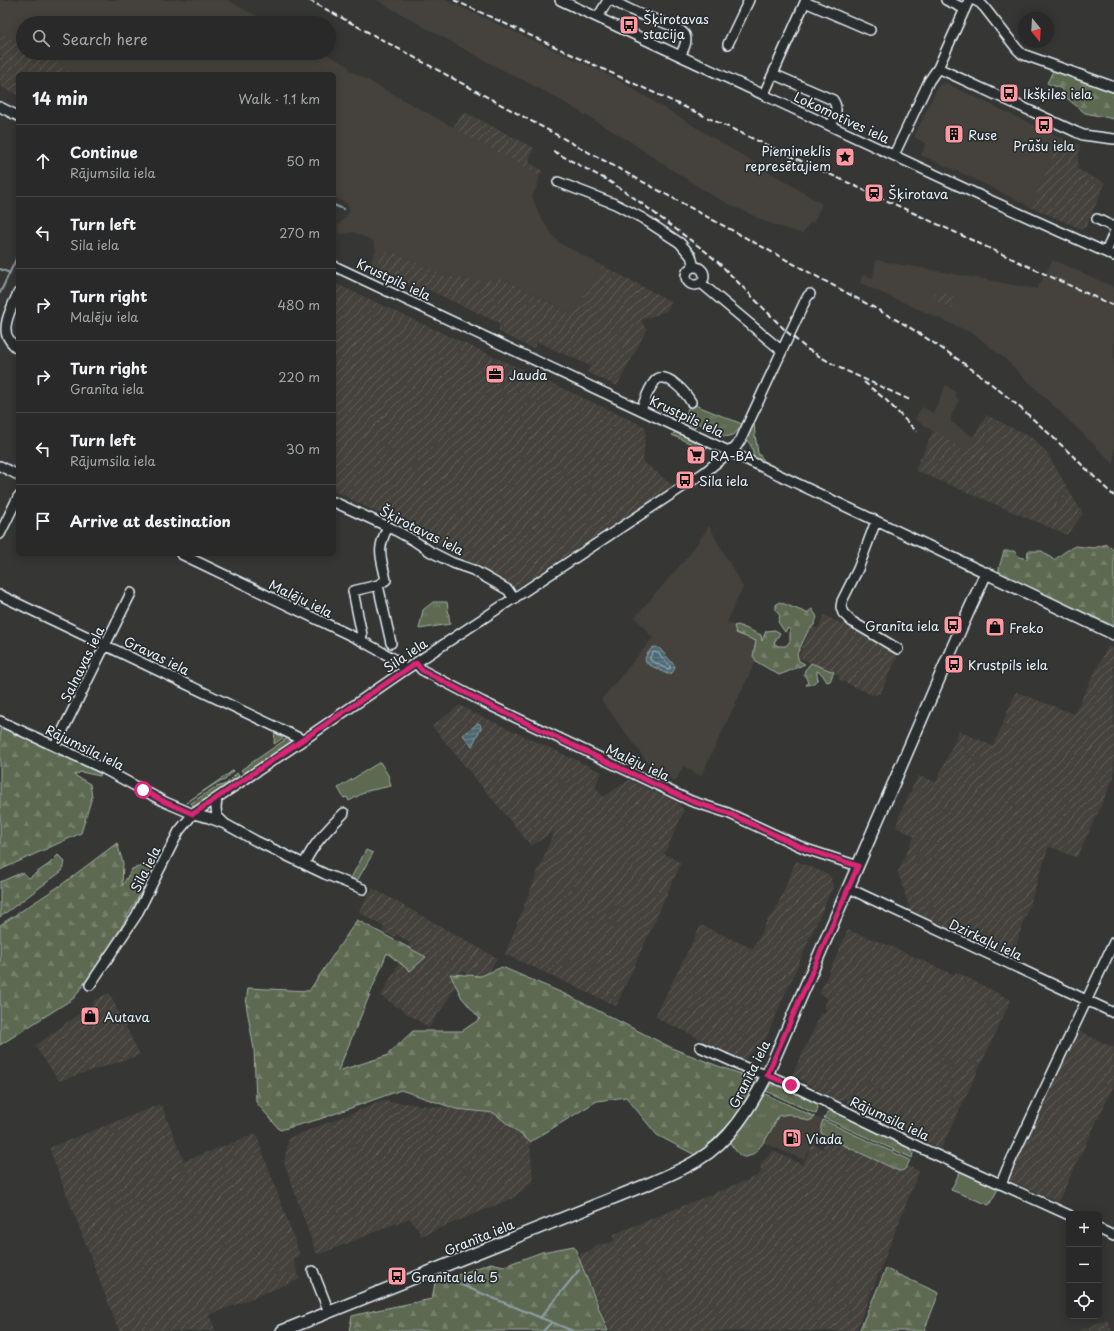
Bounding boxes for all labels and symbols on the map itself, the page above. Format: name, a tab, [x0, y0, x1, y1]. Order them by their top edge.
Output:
place label: Šķirotavas stacija	[643, 9, 709, 43]
north arrow	[1018, 12, 1054, 48]
bus stop icon: Šķirotavas stacija	[618, 14, 640, 36]
bus stop icon: Ikšķiles iela	[998, 82, 1020, 104]
place label: Ikšķiles iela	[1023, 84, 1093, 103]
street label: Lokomotīves iela	[791, 87, 894, 148]
bus stop icon: Prūšu iela	[1033, 114, 1055, 136]
building icon: Ruse	[943, 123, 965, 145]
place label: Ruse	[968, 125, 997, 144]
place label: Prūšu iela	[1013, 136, 1076, 155]
place label: Piemineklis represētajiem	[745, 141, 831, 175]
place icon: Piemineklis represētajiem	[834, 146, 856, 168]
station icon: Šķirotava	[863, 182, 885, 204]
place label: Šķirotava	[888, 184, 949, 203]
street label: Krustpils iela	[354, 254, 435, 305]
office icon: Jauda	[484, 363, 506, 385]
place label: Jauda	[509, 365, 547, 384]
street label: Krustpils iela	[647, 391, 728, 442]
supermarket icon: RA-BA	[685, 444, 707, 466]
place label: RA-BA	[710, 446, 754, 465]
bus stop icon: Sila iela	[674, 469, 696, 491]
place label: Sila iela	[699, 471, 749, 490]
street label: Šķirotavas iela	[377, 501, 468, 560]
street label: Malēju iela	[266, 574, 337, 622]
bus stop icon: Granīta iela	[942, 614, 964, 636]
place label: Granīta iela	[865, 616, 940, 635]
shop icon: Freko	[984, 616, 1006, 638]
place label: Freko	[1009, 618, 1044, 637]
street label: Salnavas iela	[55, 622, 109, 705]
street label: Gravas iela	[121, 631, 194, 679]
street label: Sila iela	[379, 633, 431, 677]
bus stop icon: Krustpils iela	[943, 653, 965, 675]
place label: Krustpils iela	[968, 655, 1049, 674]
street label: Rājumsila iela	[42, 720, 128, 775]
street label: Malēju iela	[603, 739, 674, 785]
route start	[134, 781, 152, 799]
street label: Sila iela	[125, 842, 165, 895]
street label: Dzirkaļu iela	[946, 914, 1026, 965]
shop icon: Autava	[79, 1005, 101, 1027]
place label: Autava	[104, 1007, 150, 1026]
street label: Granīta iela	[724, 1036, 775, 1111]
route end	[782, 1076, 800, 1094]
street label: Rājumsila iela	[847, 1091, 934, 1145]
fuel station icon: Viada	[781, 1127, 803, 1149]
place label: Viada	[806, 1129, 843, 1148]
street label: Granīta iela	[441, 1214, 518, 1260]
bus stop icon: Granīta iela 5	[386, 1265, 408, 1287]
place label: Granīta iela 5	[411, 1267, 498, 1286]

